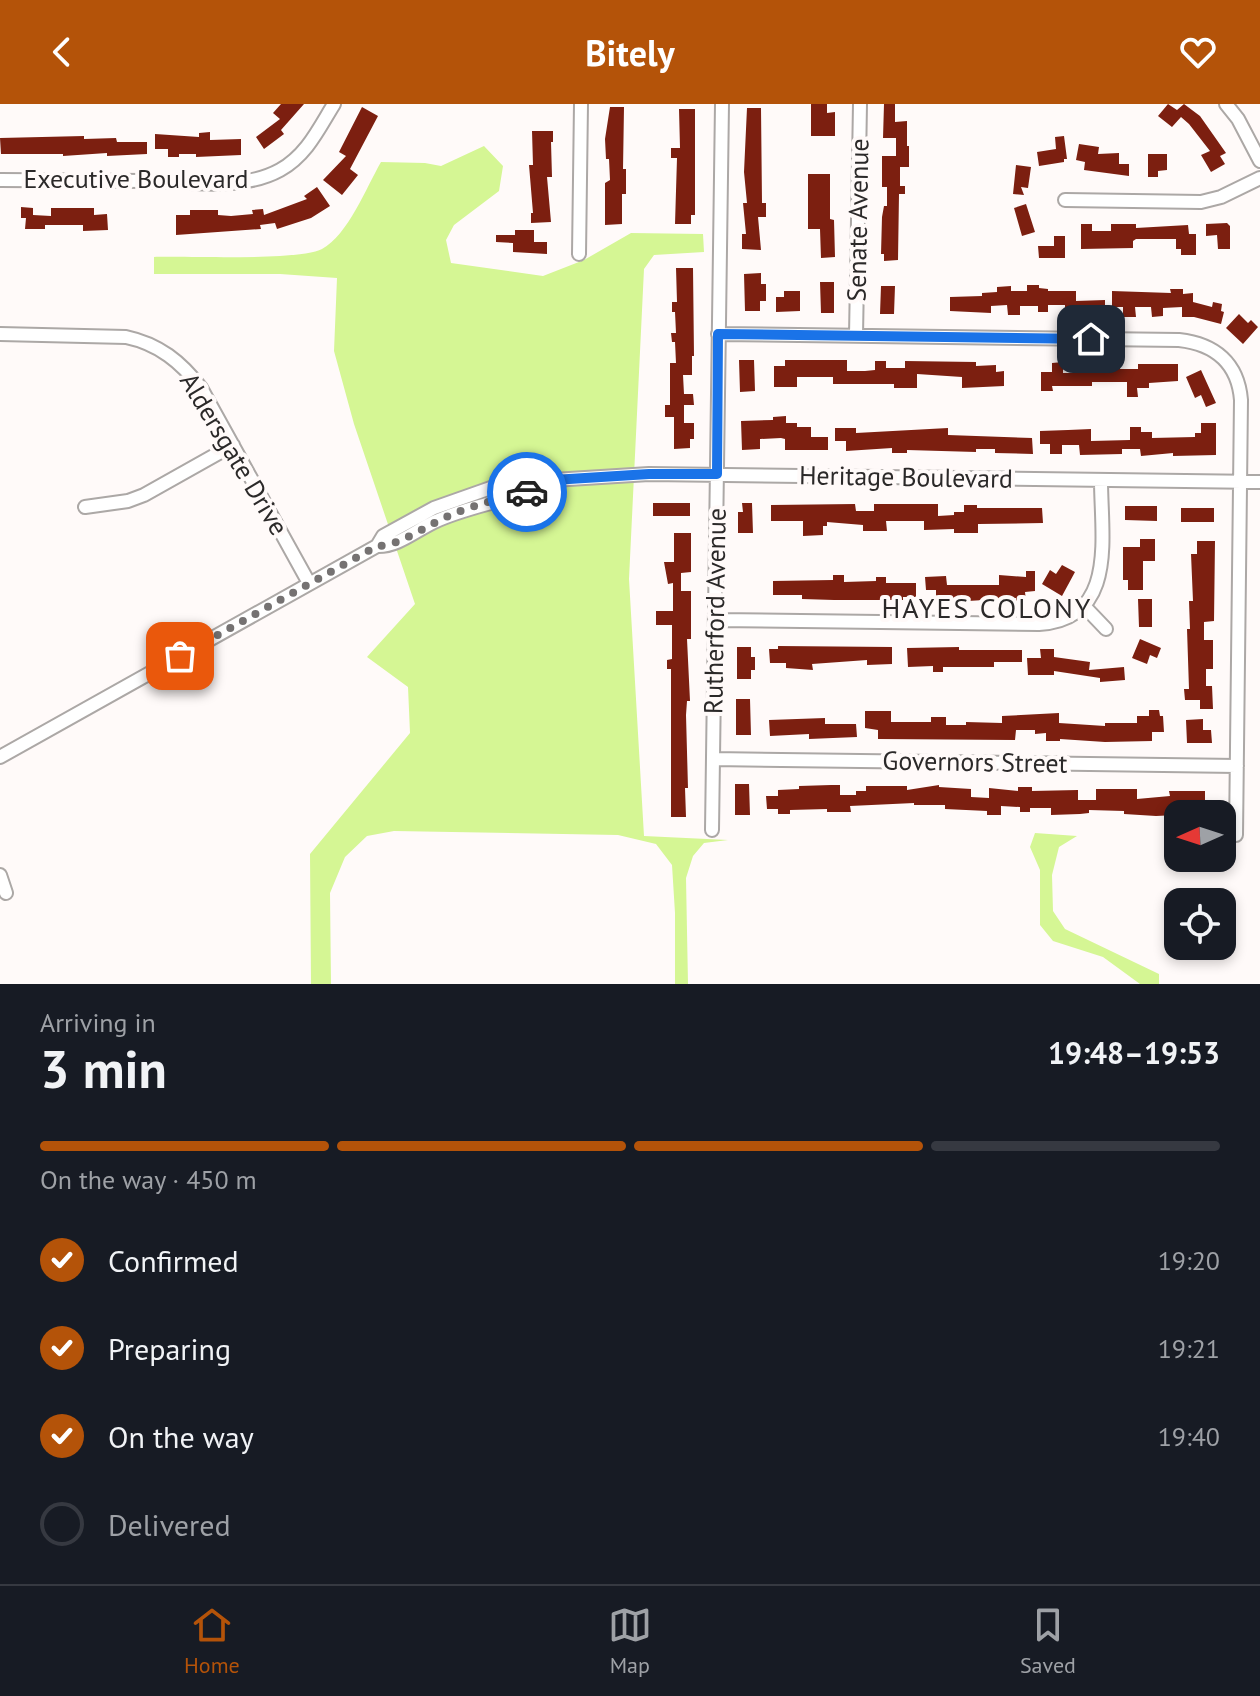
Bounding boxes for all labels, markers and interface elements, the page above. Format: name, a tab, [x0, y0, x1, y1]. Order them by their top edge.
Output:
text: Bitely	[585, 29, 675, 76]
icon: back	[40, 30, 84, 74]
icon: heart	[1176, 30, 1220, 74]
street label: Senate Avenue	[840, 138, 875, 302]
street label: Executive Boulevard	[23, 162, 249, 195]
pin	[1057, 305, 1125, 373]
icon: home	[1069, 317, 1113, 361]
street label: Aldersgate Drive	[173, 367, 296, 541]
courier	[487, 452, 567, 532]
street label: Heritage Boulevard	[799, 458, 1013, 495]
icon: car	[505, 470, 549, 514]
street label: Rutherford Avenue	[696, 508, 733, 714]
district label: HAYES COLONY	[882, 589, 1092, 626]
pin	[146, 622, 214, 690]
icon: bag	[158, 634, 202, 678]
street label: Governors Street	[882, 743, 1068, 780]
north arrow	[1164, 800, 1236, 872]
map controls	[1164, 800, 1236, 960]
button: locate	[1164, 888, 1236, 960]
text: Arriving in	[40, 1006, 156, 1039]
text: 19:48–19:53	[1048, 1033, 1220, 1072]
text: 3 min	[40, 1035, 167, 1102]
text: On the way · 450 m	[40, 1163, 257, 1196]
icon: check	[40, 1238, 84, 1282]
text: Confirmed	[108, 1241, 239, 1280]
text: 19:20	[1158, 1244, 1220, 1277]
icon: check	[40, 1326, 84, 1370]
text: Preparing	[108, 1329, 231, 1368]
text: 19:21	[1158, 1332, 1220, 1365]
icon: check	[40, 1414, 84, 1458]
text: On the way	[108, 1417, 254, 1456]
text: 19:40	[1158, 1420, 1220, 1453]
text: Delivered	[108, 1505, 231, 1544]
tab: Home	[184, 1603, 240, 1679]
tab: Map	[608, 1603, 652, 1679]
tab: Saved	[1020, 1603, 1076, 1679]

